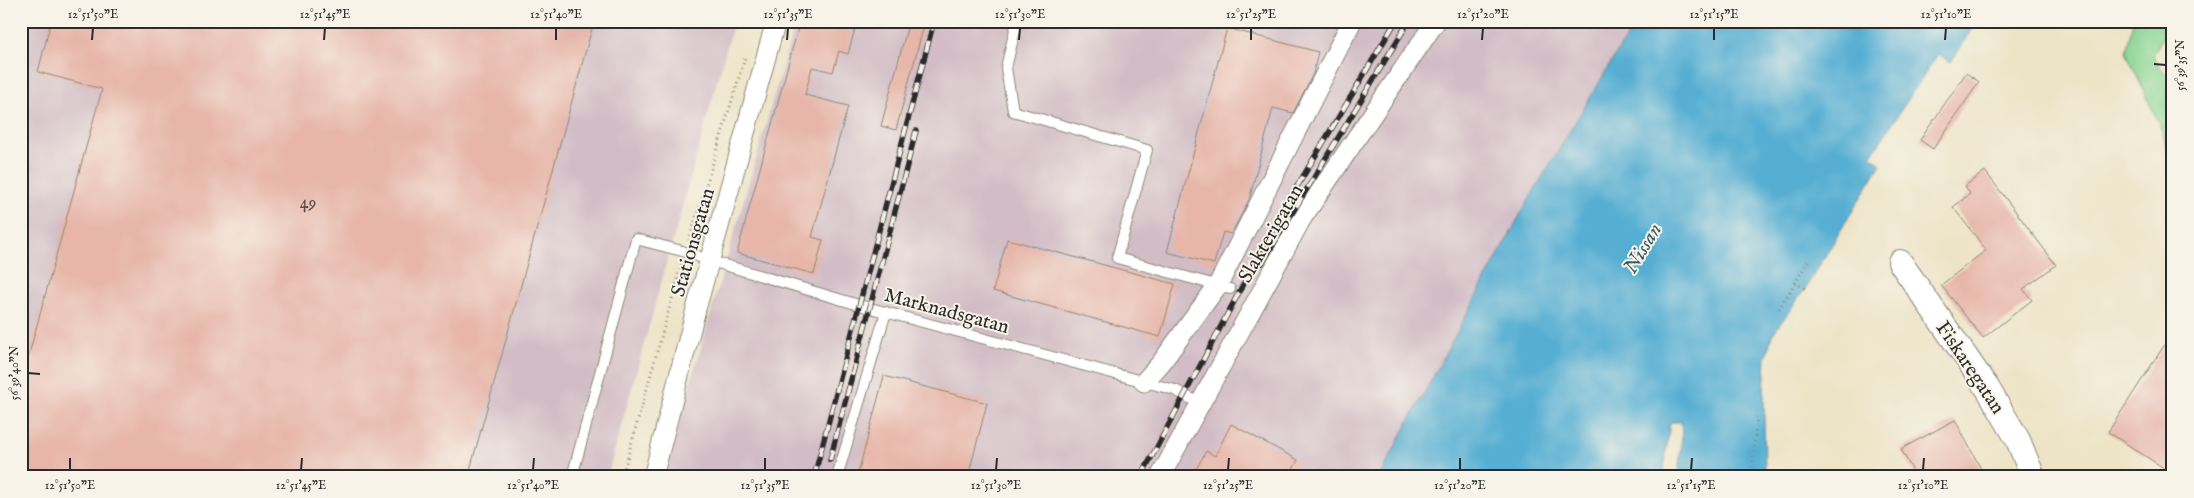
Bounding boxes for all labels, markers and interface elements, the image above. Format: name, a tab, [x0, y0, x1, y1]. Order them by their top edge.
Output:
text: 12°51'50"E	[68, 7, 118, 22]
text: 12°51'45"E	[300, 7, 350, 22]
text: 12°51'40"E	[530, 7, 582, 22]
text: 12°51'35"E	[763, 7, 813, 22]
text: 12°51'30"E	[995, 7, 1045, 22]
text: 12°51'25"E	[1226, 7, 1276, 22]
text: 12°51'20"E	[1457, 7, 1509, 22]
text: 12°51'15"E	[1689, 7, 1739, 22]
text: 12°51'10"E	[1921, 7, 1971, 22]
text: 56°39'35"N	[2173, 39, 2188, 91]
street label: Slakterigatan	[1233, 180, 1310, 287]
street label: Stationsgatan	[666, 185, 721, 300]
house number: 49	[300, 192, 316, 215]
water label: Nissan	[1618, 219, 1669, 279]
street label: Marknadsgatan	[882, 283, 1012, 340]
street label: Fiskaregatan	[1930, 317, 2010, 419]
text: 56°39'40"N	[7, 345, 22, 400]
text: 12°51'50"E	[45, 478, 95, 493]
text: 12°51'45"E	[276, 478, 326, 493]
text: 12°51'40"E	[507, 478, 559, 493]
text: 12°51'35"E	[740, 478, 790, 493]
text: 12°51'30"E	[971, 478, 1021, 493]
text: 12°51'25"E	[1203, 478, 1253, 493]
text: 12°51'20"E	[1434, 478, 1486, 493]
text: 12°51'15"E	[1666, 478, 1716, 493]
text: 12°51'10"E	[1898, 478, 1948, 493]

